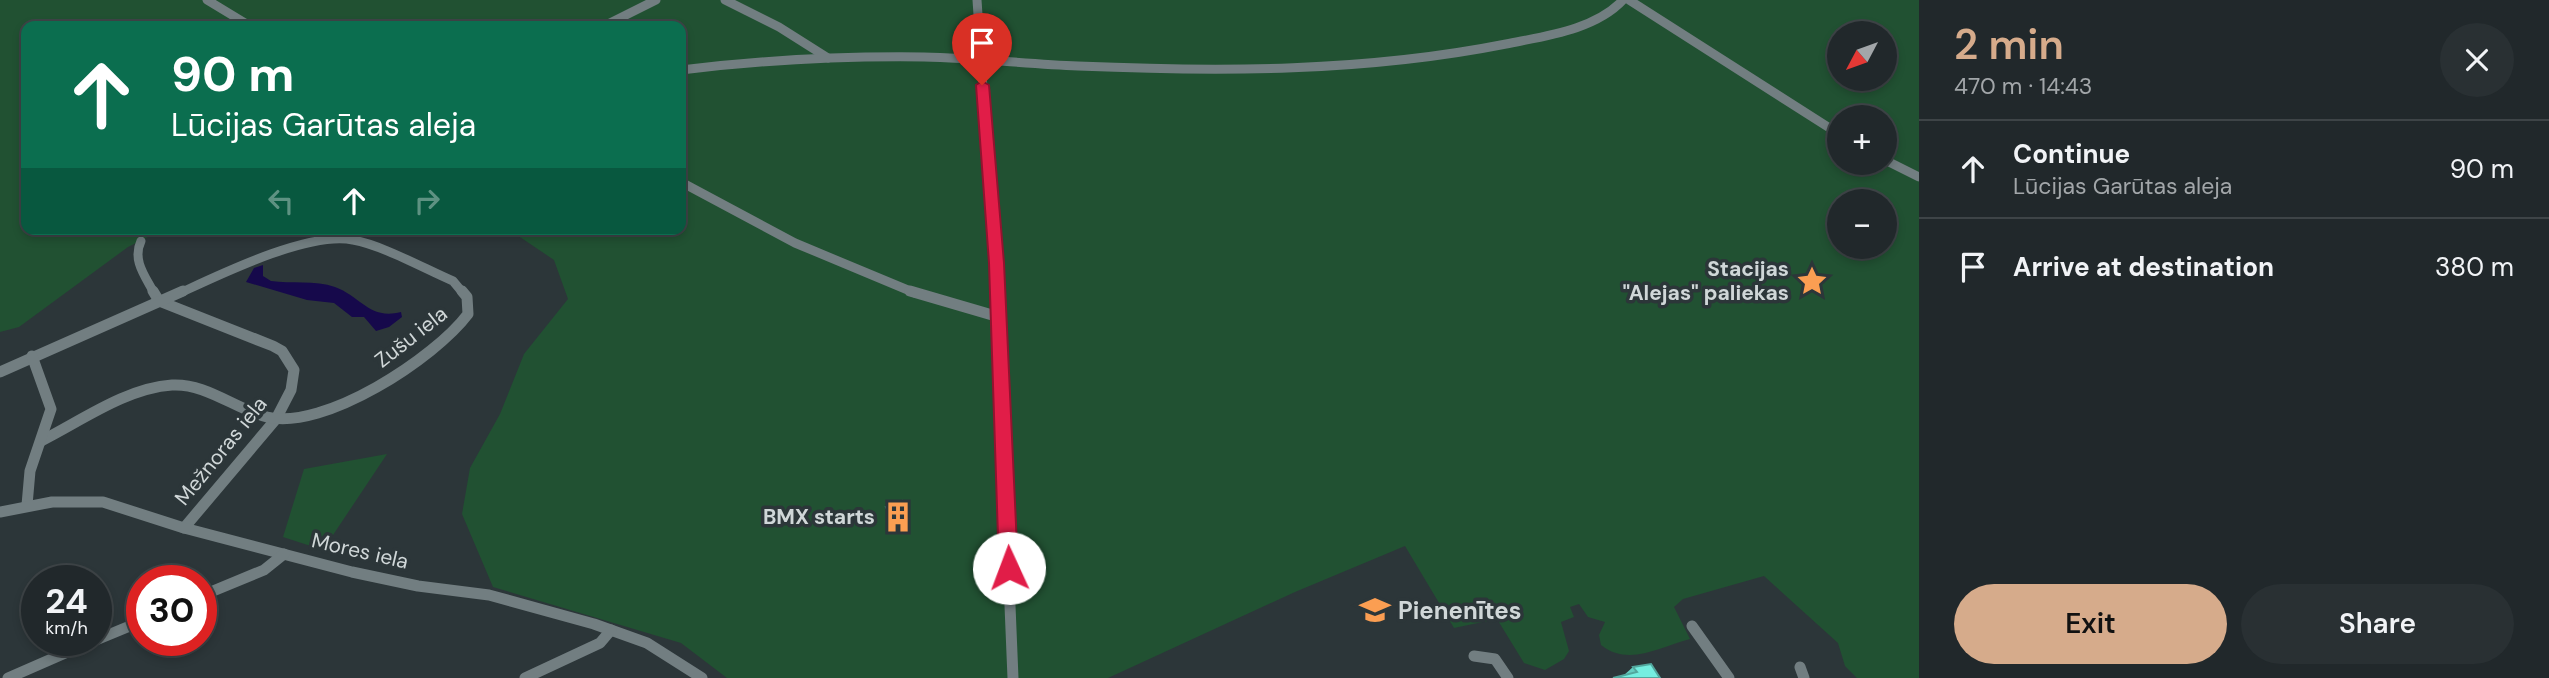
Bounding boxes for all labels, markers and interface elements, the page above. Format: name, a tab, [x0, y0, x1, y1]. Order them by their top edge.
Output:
pin	[952, 13, 1012, 85]
text: 2 min	[1954, 17, 2064, 72]
north arrow	[1827, 21, 1897, 91]
map controls	[1827, 21, 1897, 259]
button: close	[2440, 23, 2514, 97]
icon: arrive	[963, 24, 1001, 62]
text: 90 m	[171, 42, 294, 106]
icon: ahead	[56, 49, 147, 140]
text: 470 m · 14:43	[1954, 71, 2092, 101]
text: Lūcijas Garūtas aleja	[171, 104, 476, 146]
button: +	[1827, 105, 1897, 175]
text: Continue	[2013, 137, 2130, 171]
icon: ahead	[1954, 150, 1992, 188]
text: 90 m	[2450, 152, 2514, 186]
text: Lūcijas Garūtas aleja	[2013, 171, 2232, 201]
icon: left	[262, 182, 300, 220]
icon: ahead	[335, 182, 373, 220]
icon: right	[408, 182, 446, 220]
button: −	[1827, 189, 1897, 259]
icon: arrive	[1954, 248, 1992, 286]
text: Arrive at destination	[2013, 250, 2274, 284]
text: 380 m	[2435, 250, 2514, 284]
place label: Stacijas "Alejas" paliekas	[1622, 255, 1789, 307]
place icon: Stacijas "Alejas" paliekas	[1795, 264, 1829, 298]
street label: Zušu iela	[369, 300, 453, 374]
street label: Mežnoras iela	[169, 391, 273, 511]
building icon: BMX starts	[881, 500, 915, 534]
place label: BMX starts	[763, 503, 875, 531]
street label: Mores iela	[309, 526, 411, 576]
position arrow	[972, 531, 1046, 605]
speed limit sign: 30	[126, 565, 217, 656]
text: 24	[45, 578, 88, 624]
button: Exit	[1954, 584, 2227, 664]
button: Share	[2241, 584, 2514, 664]
school or university icon: Pienenītes	[1358, 593, 1392, 627]
place label: Pienenītes	[1398, 595, 1522, 626]
text: km/h	[45, 616, 88, 640]

